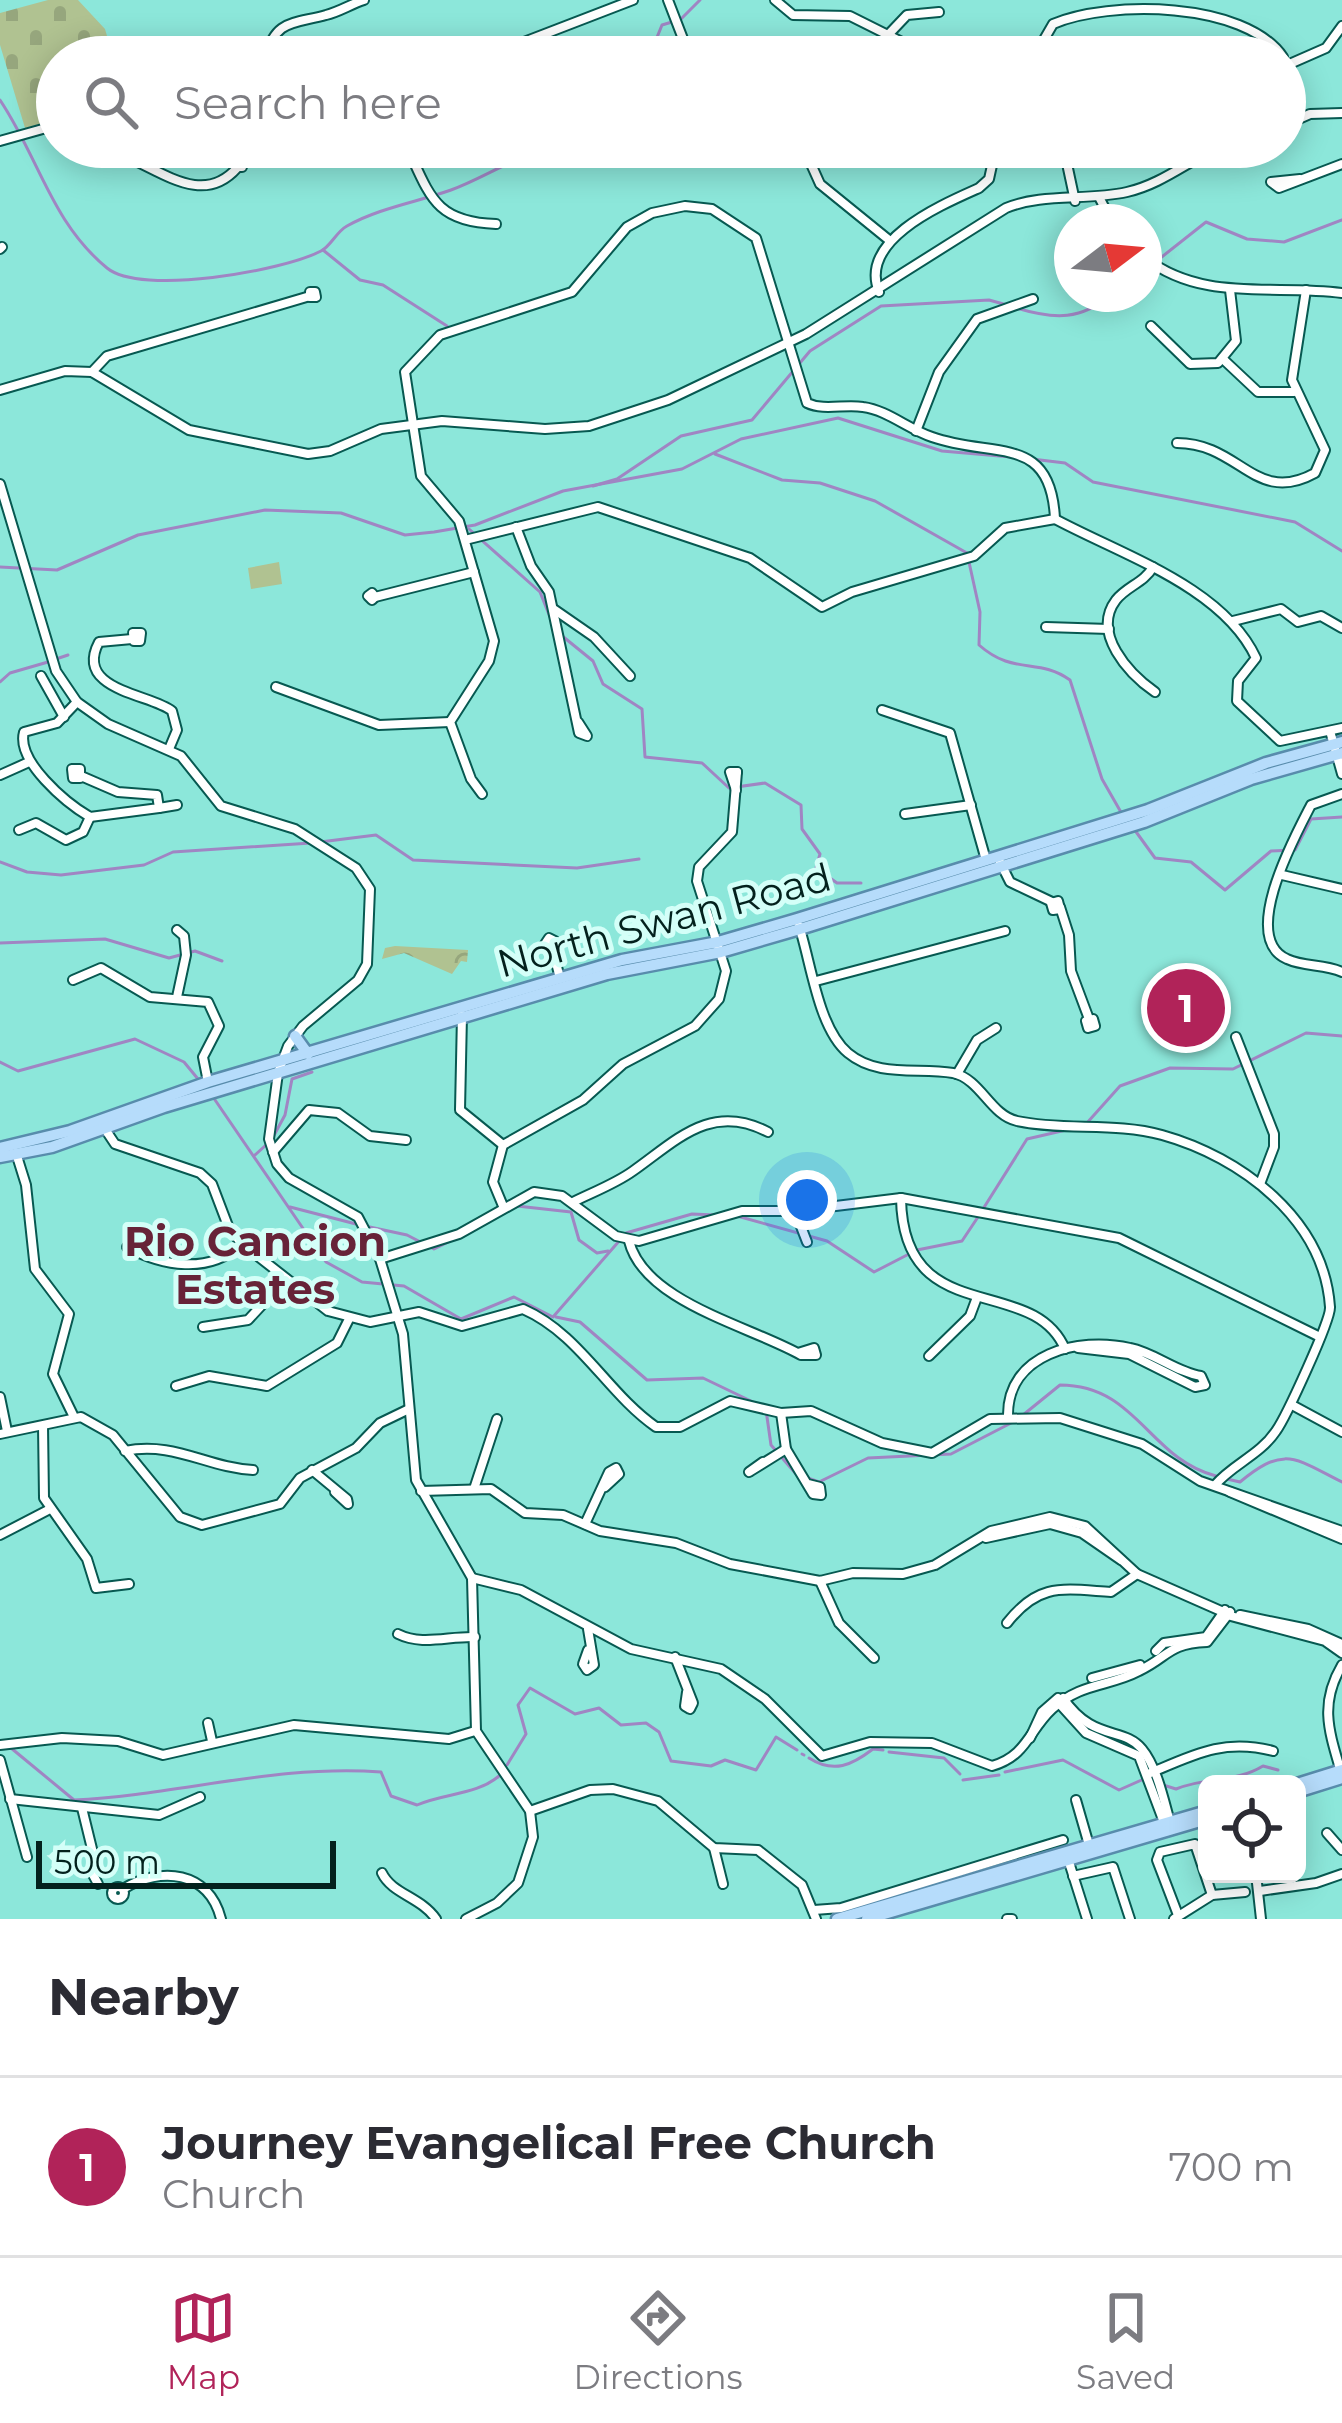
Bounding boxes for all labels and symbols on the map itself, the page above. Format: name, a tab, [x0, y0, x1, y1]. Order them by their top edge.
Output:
north arrow	[1054, 204, 1162, 312]
street label: North Swan Road	[492, 852, 836, 988]
pin: 1	[1147, 963, 1225, 1053]
your location	[777, 1170, 837, 1230]
district label: Rio Cancion Estates	[124, 1215, 386, 1315]
scale bar	[36, 1835, 336, 1888]

